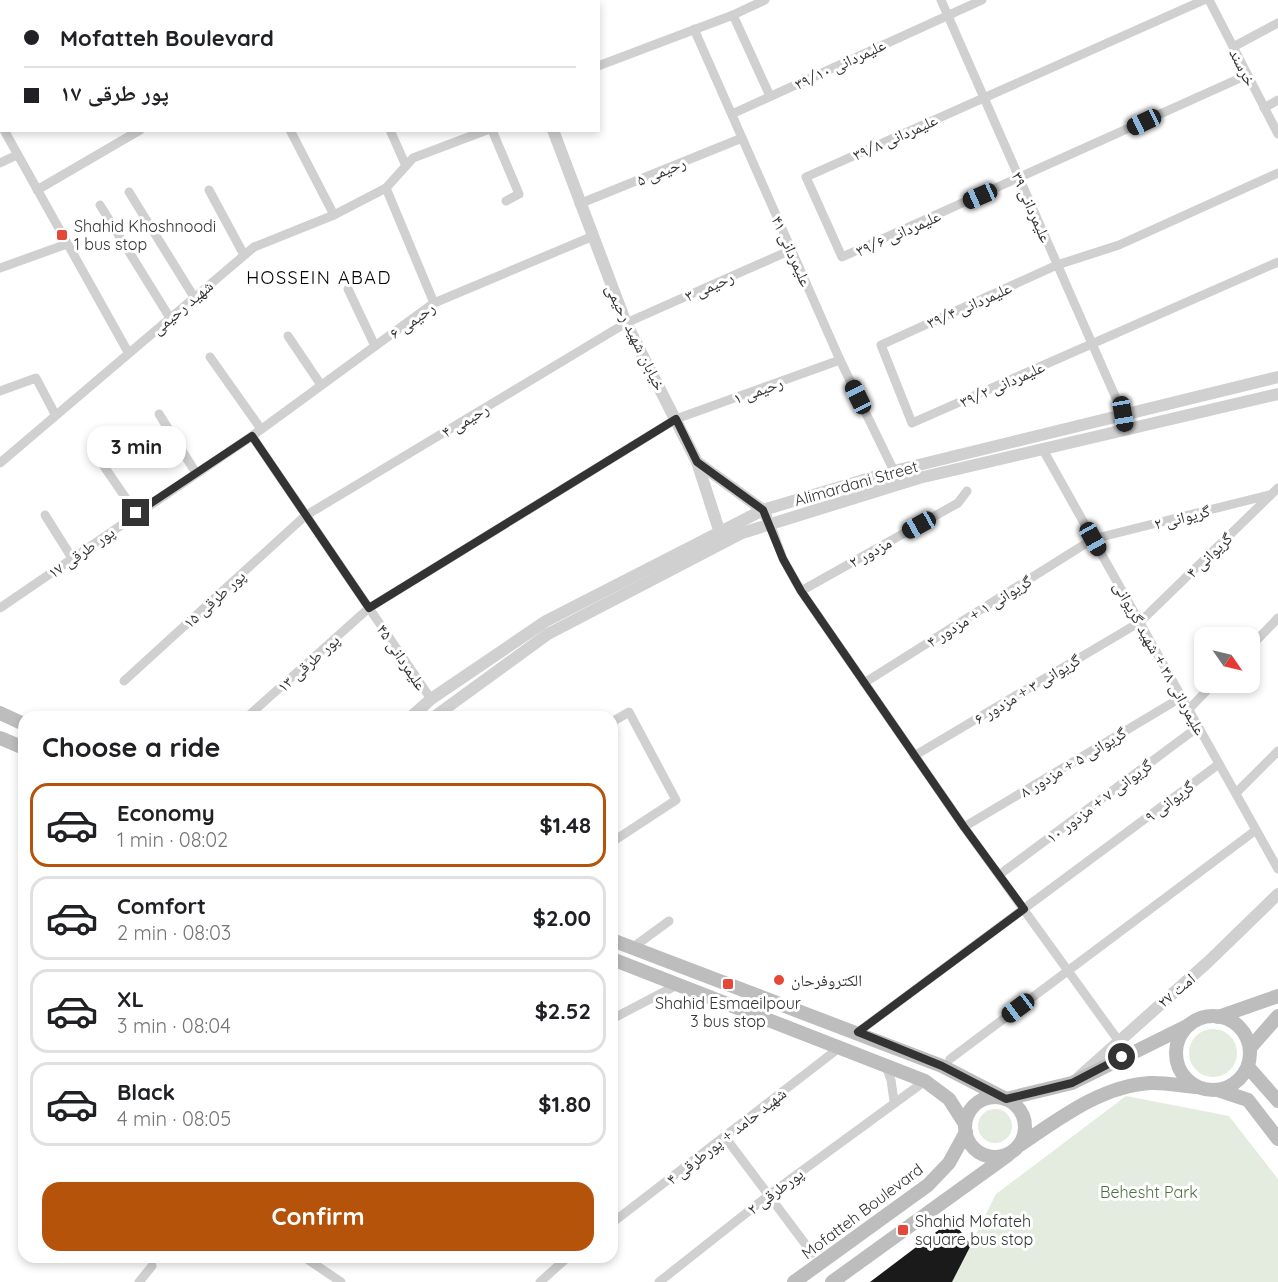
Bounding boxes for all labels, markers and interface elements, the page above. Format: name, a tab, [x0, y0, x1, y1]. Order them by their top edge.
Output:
text: Mofatteh Boulevard	[60, 24, 274, 52]
street label: علیمردانی ۳۹/۱۰	[791, 34, 889, 95]
street label: خرسند	[1225, 45, 1261, 89]
text: پور طرقی ۱۷	[60, 79, 169, 107]
car	[1124, 106, 1164, 138]
street label: علیمردانی ۳۹/۸	[849, 109, 941, 166]
street label: رحیمی ۵	[633, 152, 689, 191]
street label: علیمردانی ۳۹	[1007, 168, 1056, 246]
car	[960, 180, 1000, 212]
street label: علیمردانی ۳۹/۶	[852, 205, 944, 262]
street label: علیمردانی ۴۱	[767, 212, 816, 290]
place label: Shahid Khoshnoodi 1 bus stop	[74, 216, 216, 254]
marker: Shahid Khoshnoodi 1 bus stop	[55, 228, 69, 242]
district label: HOSSEIN ABAD	[246, 266, 392, 289]
street label: رحیمی ۳	[682, 266, 737, 306]
street label: شهید رحیمی	[147, 276, 217, 339]
street label: علیمردانی ۳۹/۴	[923, 277, 1015, 334]
street label: خیابان شهید رحیمی	[601, 280, 670, 394]
street label: رحیمی ۶	[385, 297, 439, 344]
street label: علیمردانی ۳۹/۲	[956, 356, 1048, 413]
street label: رحیمی ۱	[730, 372, 786, 409]
car	[842, 377, 874, 417]
car	[1111, 395, 1135, 433]
street label: رحیمی ۴	[438, 398, 493, 443]
callout: 3 min	[86, 426, 186, 468]
text: 3 min	[111, 434, 162, 459]
street label: Alimardani Street	[792, 456, 920, 510]
route end	[122, 499, 149, 526]
street label: گریوانی ۲	[1152, 500, 1213, 535]
car	[899, 508, 939, 542]
car	[1076, 519, 1110, 559]
street label: پور طرقی ۱۷	[44, 522, 119, 583]
street label: گریوانی ۴	[1182, 528, 1237, 583]
street label: مزدور ۲	[845, 532, 895, 572]
street label: پور طرقی ۱۵	[179, 566, 250, 633]
street label: گریوانی ۱ + مزدور ۴	[923, 570, 1036, 652]
street label: علیمردانی ۳۸ + شهید گریوانی	[1108, 578, 1211, 739]
street label: علیمردانی ۴۵	[372, 620, 431, 694]
north arrow	[1194, 627, 1260, 693]
map controls	[1194, 627, 1260, 693]
street label: پور طرقی ۱۳	[273, 630, 344, 697]
street label: گریوانی ۳ + مزدور ۶	[970, 649, 1084, 729]
street label: گریوانی ۵ + مزدور ۸	[1016, 722, 1130, 802]
text: Choose a ride	[42, 730, 220, 764]
street label: گریوانی ۷ + مزدور ۱۰	[1042, 754, 1157, 848]
street label: گریوانی ۹	[1140, 776, 1199, 827]
icon: car	[45, 798, 99, 852]
text: Economy	[117, 799, 215, 827]
text: $1.48	[539, 811, 591, 839]
text: 1 min · 08:02	[117, 827, 228, 852]
icon: car	[45, 891, 99, 945]
text: Comfort	[117, 892, 206, 920]
text: $2.00	[533, 904, 591, 932]
text: 2 min · 08:03	[117, 920, 231, 945]
street label: امت ۲۷	[1153, 969, 1199, 1011]
place label: الکتروفرحان	[791, 970, 862, 991]
marker: الکتروفرحان	[772, 973, 786, 987]
marker: Shahid Esmaeilpour 3 bus stop	[721, 977, 735, 991]
icon: car	[45, 984, 99, 1038]
text: XL	[117, 985, 144, 1013]
car	[998, 990, 1038, 1026]
place label: Shahid Esmaeilpour 3 bus stop	[655, 993, 801, 1031]
text: $2.52	[535, 997, 591, 1025]
text: 3 min · 08:04	[117, 1013, 231, 1038]
route start	[1108, 1043, 1135, 1070]
icon: car	[45, 1077, 99, 1131]
text: Black	[117, 1078, 175, 1106]
street label: شهید حامد + پورطرقی ۴	[662, 1083, 791, 1190]
text: $1.80	[538, 1090, 591, 1118]
text: 4 min · 08:05	[117, 1106, 231, 1131]
street label: Mofatteh Boulevard	[797, 1159, 927, 1263]
street label: پورطرقی ۲	[743, 1163, 808, 1219]
button: Confirm	[42, 1182, 594, 1251]
park label: Behesht Park	[1100, 1182, 1198, 1202]
place label: Shahid Mofateh square bus stop	[915, 1211, 1033, 1249]
marker: Shahid Mofateh square bus stop	[896, 1223, 910, 1237]

